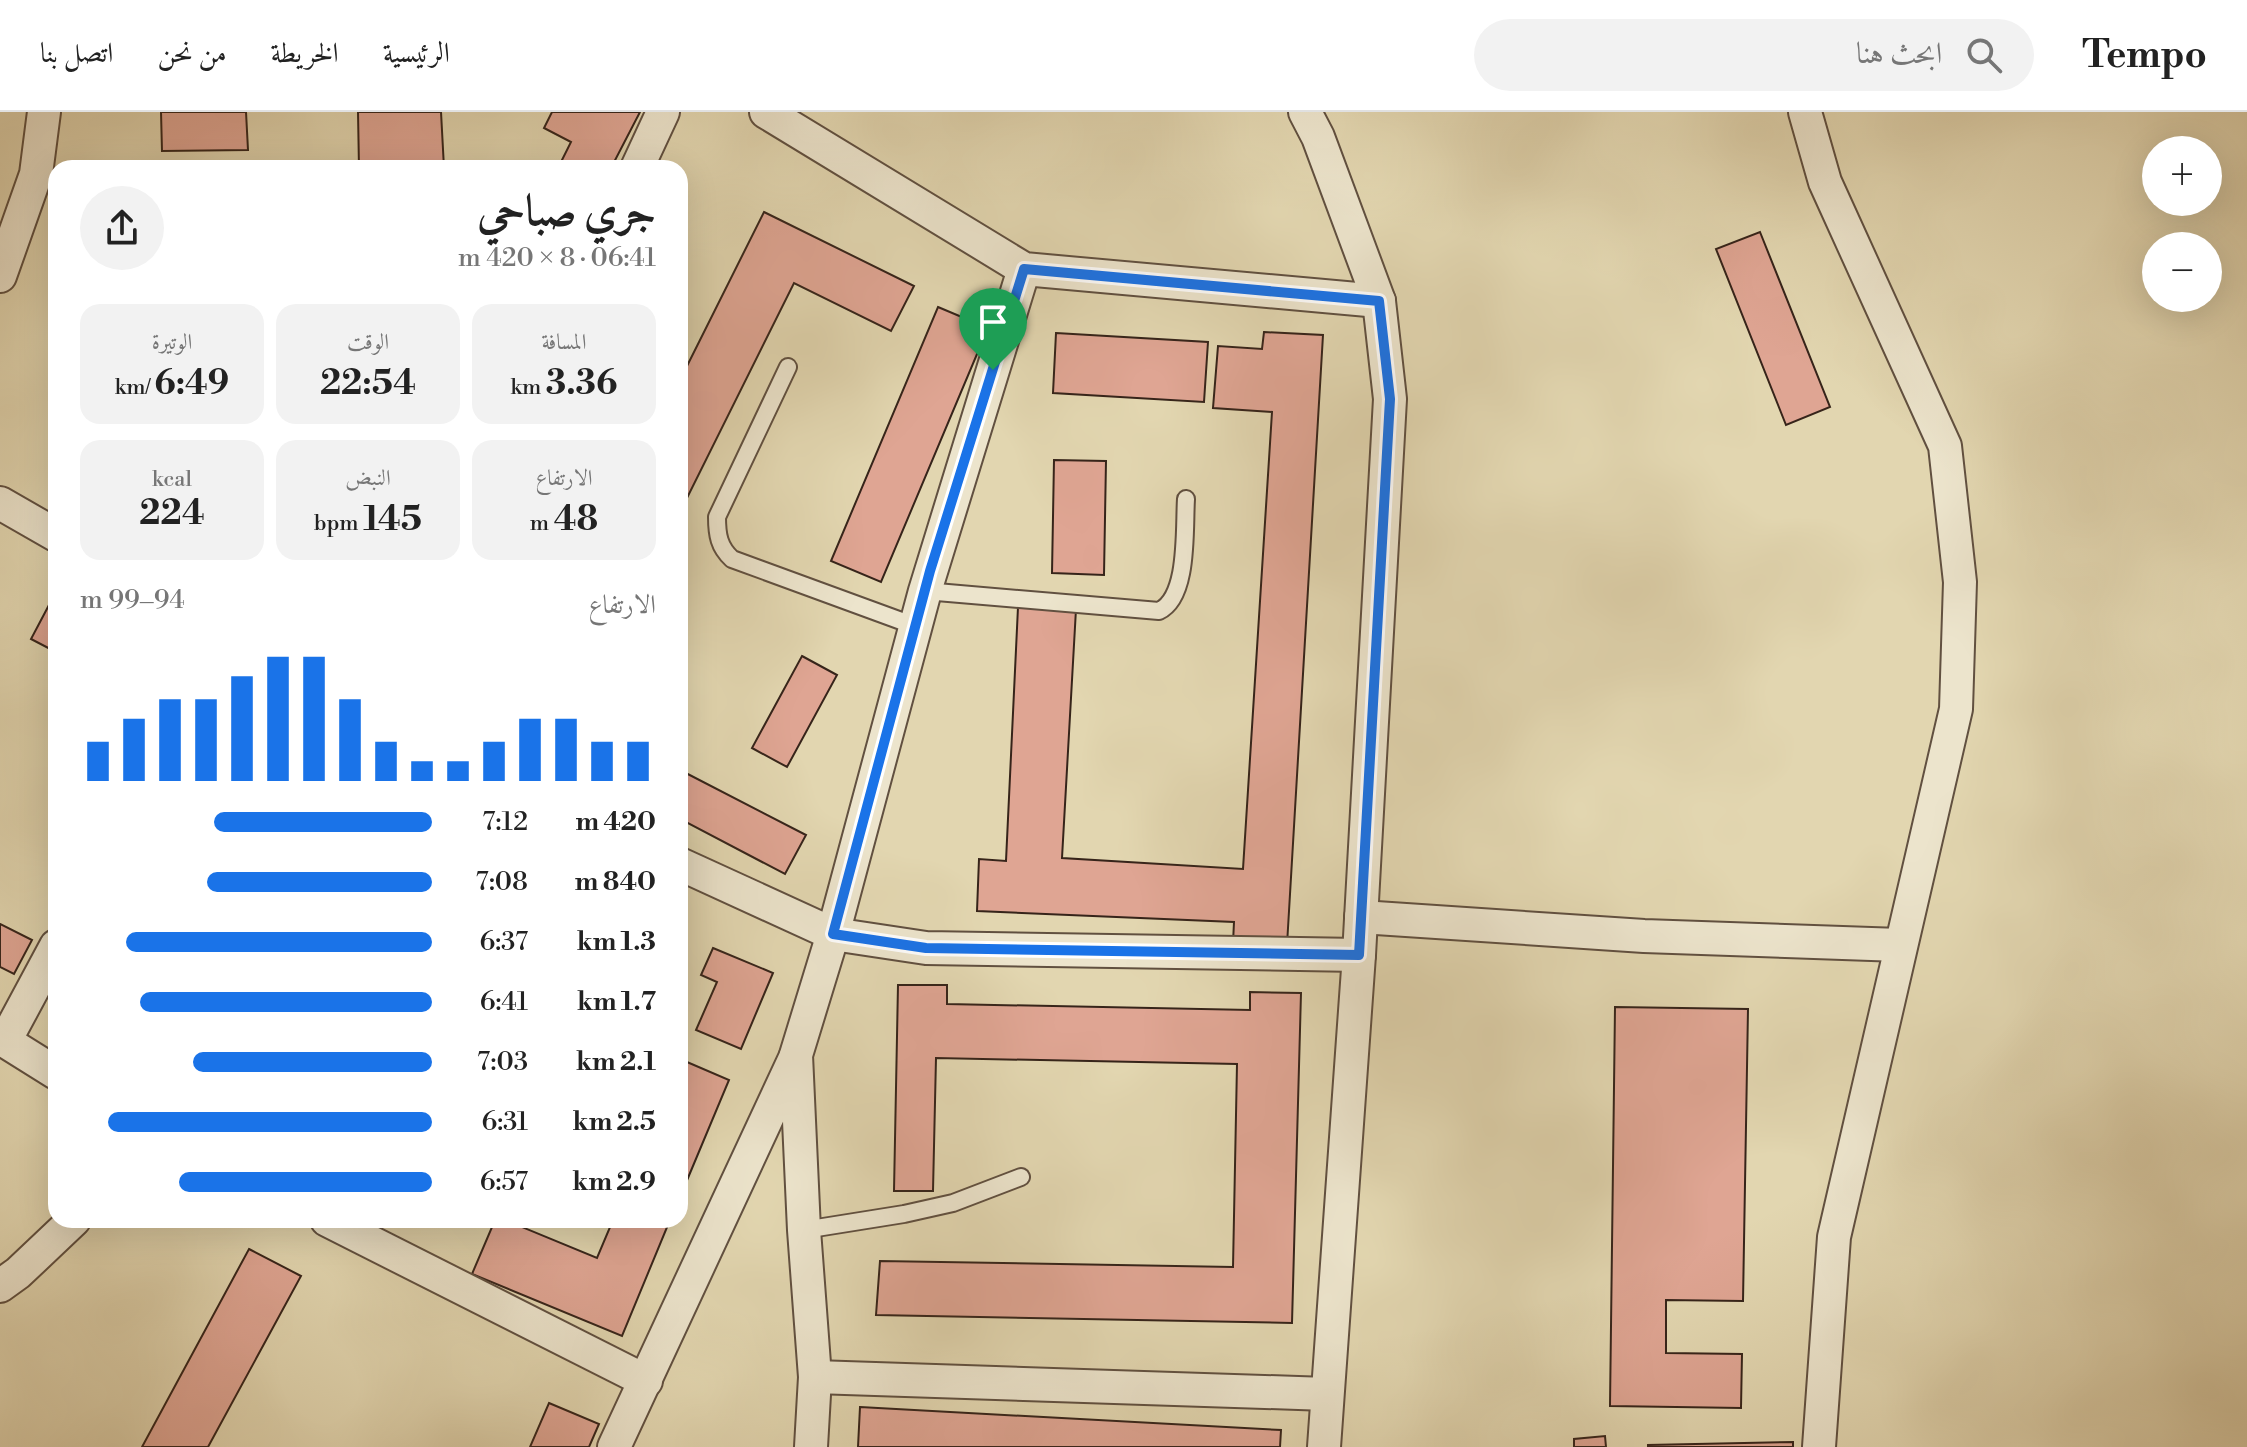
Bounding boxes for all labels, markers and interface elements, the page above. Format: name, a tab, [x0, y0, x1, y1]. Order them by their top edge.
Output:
search box	[1474, 19, 2034, 91]
text: Tempo	[2082, 32, 2207, 79]
icon: search	[1962, 33, 2006, 77]
text: ابحث هنا	[1856, 35, 1942, 73]
text: اتصل بنا	[40, 36, 113, 71]
text: من نحن	[157, 36, 227, 71]
text: الخريطة	[271, 36, 339, 71]
text: الرئيسية	[383, 36, 450, 71]
map controls	[2142, 136, 2222, 312]
button: +	[2142, 136, 2222, 216]
text: جري صباحي	[477, 184, 656, 239]
button: share	[80, 186, 164, 270]
button: −	[2142, 232, 2222, 312]
text: 06:41 · 8 × 420 m	[458, 242, 656, 274]
pin	[959, 288, 1027, 370]
icon: arrive	[971, 300, 1015, 344]
text: الوتيرة	[152, 329, 192, 356]
text: الوقت	[347, 329, 389, 356]
text: المسافة	[542, 329, 586, 356]
text: 6:49	[154, 363, 229, 405]
text: 22:54	[320, 363, 416, 405]
text: 3.36	[546, 363, 617, 405]
text: /km	[115, 374, 154, 401]
text: km	[511, 374, 546, 401]
text: النبض	[345, 465, 391, 492]
text: الارتفاع	[535, 465, 593, 492]
text: kcal	[152, 466, 192, 493]
text: 224	[139, 493, 205, 535]
text: 145	[363, 499, 422, 541]
text: 48	[554, 499, 598, 541]
text: bpm	[314, 510, 363, 537]
text: m	[530, 510, 554, 537]
text: 94–99 m	[80, 584, 185, 616]
text: الارتفاع	[589, 589, 656, 621]
text: 7:12	[482, 806, 528, 838]
text: 420 m	[576, 806, 656, 838]
text: 7:08	[476, 866, 528, 898]
text: 840 m	[575, 866, 656, 898]
text: 6:37	[479, 926, 528, 958]
text: 1.3 km	[577, 926, 656, 958]
text: 6:41	[480, 986, 528, 1018]
text: 1.7 km	[577, 986, 656, 1018]
text: 7:03	[477, 1046, 528, 1078]
text: 2.1 km	[576, 1046, 656, 1078]
text: 6:31	[481, 1106, 528, 1138]
text: 2.5 km	[573, 1106, 656, 1138]
text: 6:57	[480, 1166, 528, 1198]
text: 2.9 km	[572, 1166, 656, 1198]

